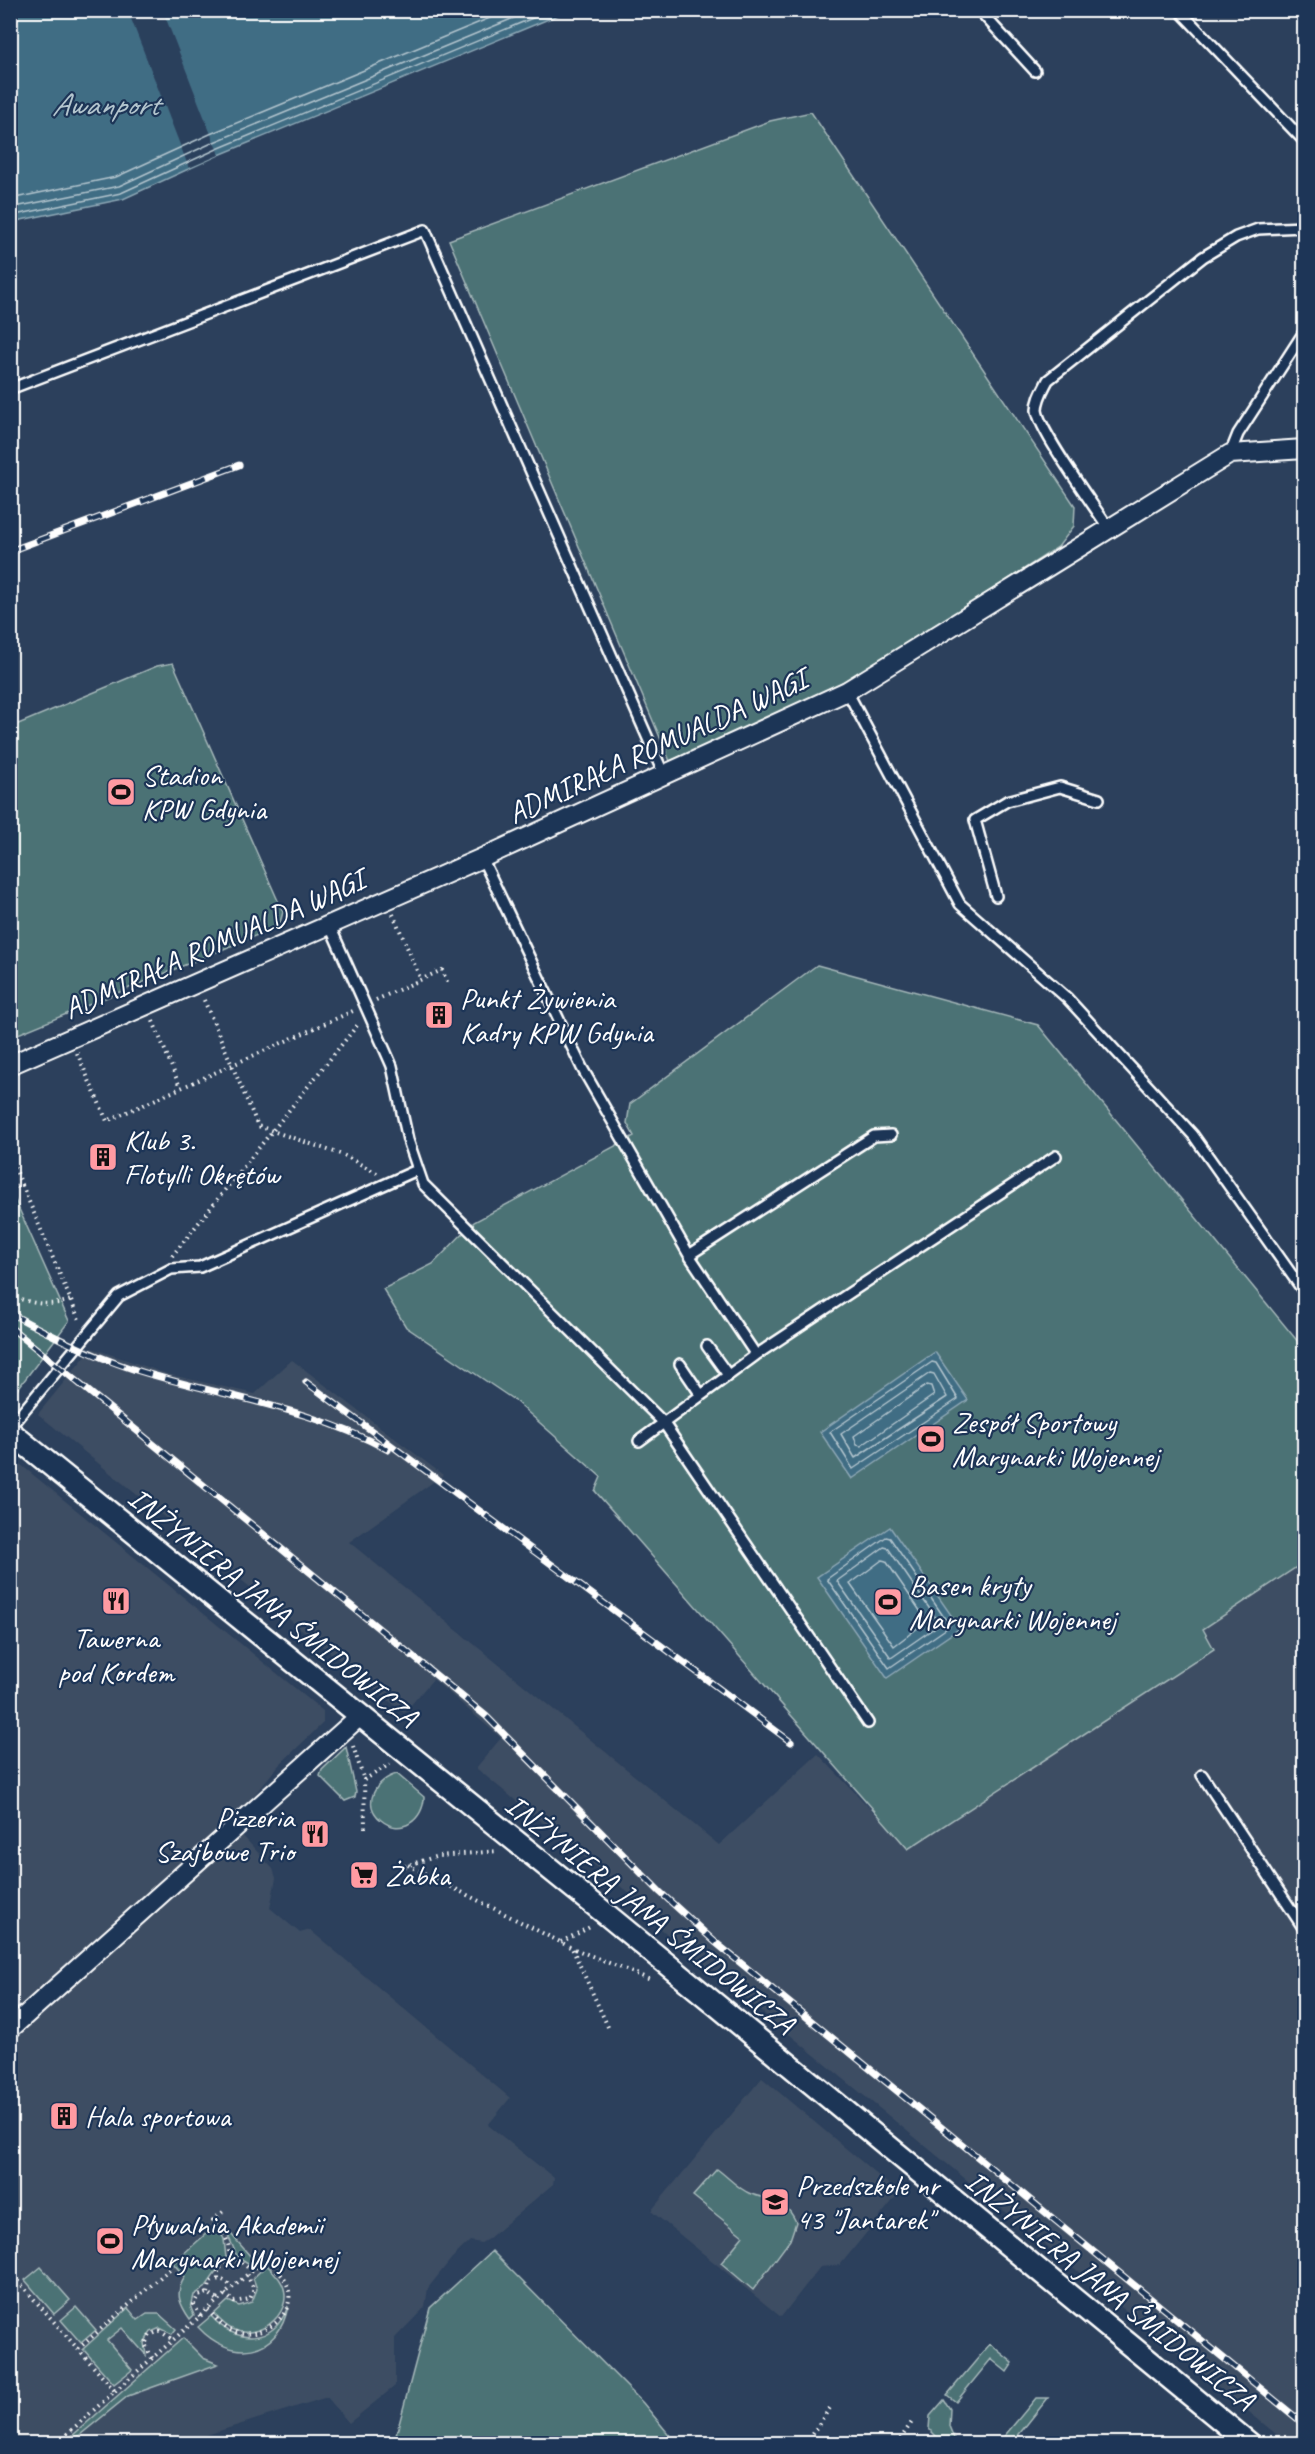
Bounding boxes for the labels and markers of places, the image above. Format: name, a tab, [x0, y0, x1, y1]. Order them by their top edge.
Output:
place label: Stadion KPW Gdynia	[142, 756, 268, 828]
sports icon: Stadion KPW Gdynia	[105, 776, 137, 808]
place label: Punkt Żywienia Kadry KPW Gdynia	[460, 979, 655, 1051]
building icon: Punkt Żywienia Kadry KPW Gdynia	[423, 999, 455, 1031]
place label: Klub 3. Flotylli Okrętów	[124, 1121, 282, 1193]
building icon: Klub 3. Flotylli Okrętów	[87, 1141, 119, 1173]
place label: Zespół Sportowy Marynarki Wojennej	[952, 1403, 1162, 1475]
sports icon: Zespół Sportowy Marynarki Wojennej	[915, 1423, 947, 1455]
place label: Basen kryty Marynarki Wojennej	[909, 1566, 1119, 1638]
restaurant icon: Tawerna pod Kordem	[100, 1585, 132, 1617]
sports icon: Basen kryty Marynarki Wojennej	[872, 1586, 904, 1618]
place label: Tawerna pod Kordem	[58, 1619, 176, 1691]
place label: Pizzeria Szajbowe Trio	[155, 1798, 297, 1870]
restaurant icon: Pizzeria Szajbowe Trio	[299, 1818, 331, 1850]
place label: Żabka	[385, 1856, 452, 1894]
supermarket icon: Żabka	[348, 1859, 380, 1891]
place label: Hala sportowa	[85, 2097, 232, 2135]
building icon: Hala sportowa	[48, 2100, 80, 2132]
place label: Przedszkole nr 43 "Jantarek"	[796, 2166, 942, 2238]
school or university icon: Przedszkole nr 43 "Jantarek"	[759, 2186, 791, 2218]
place label: Pływalnia Akademii Marynarki Wojennej	[131, 2205, 341, 2277]
sports icon: Pływalnia Akademii Marynarki Wojennej	[94, 2225, 126, 2257]

